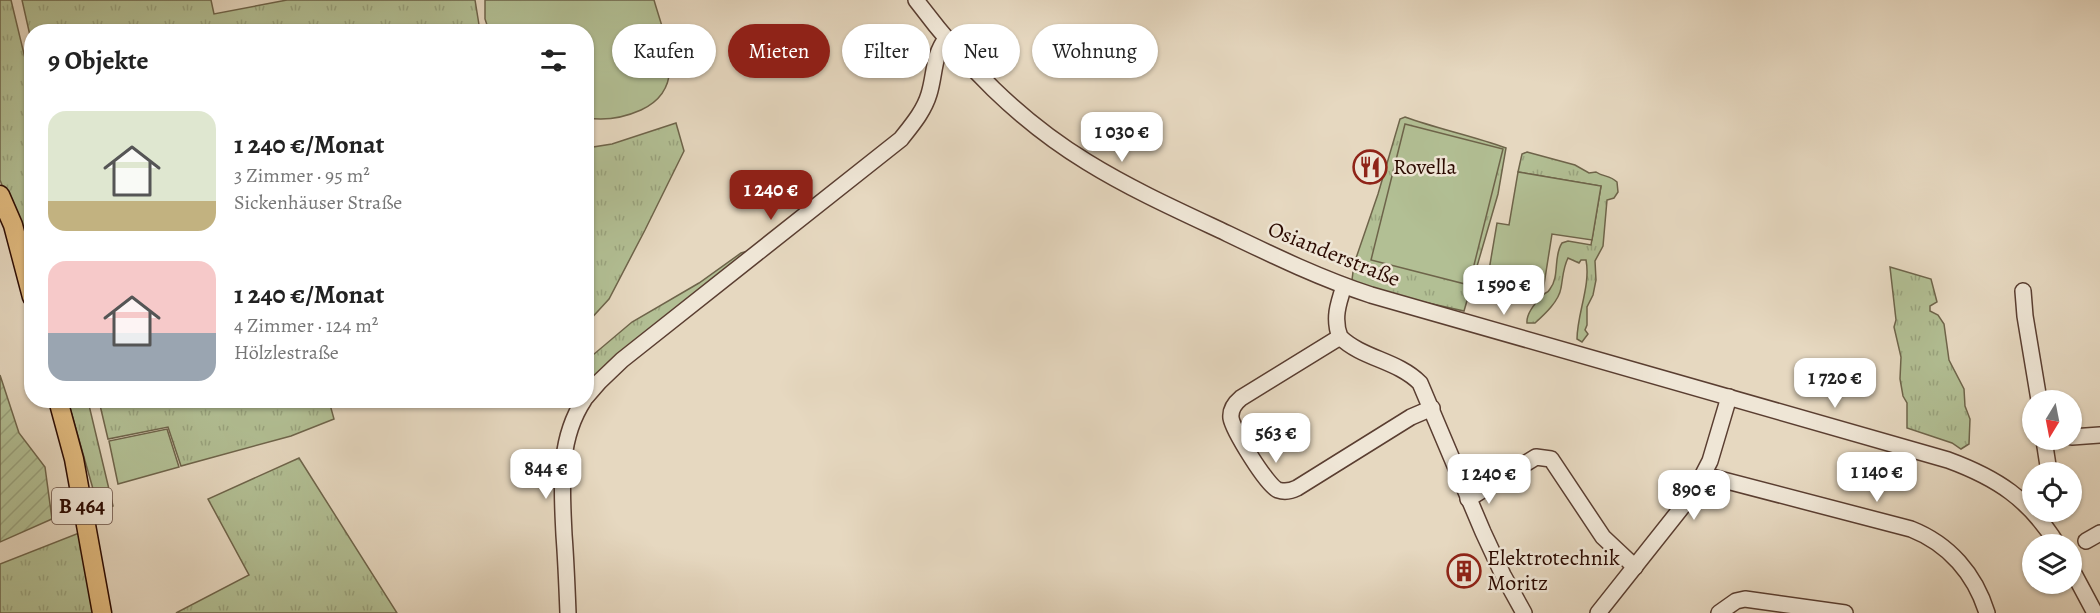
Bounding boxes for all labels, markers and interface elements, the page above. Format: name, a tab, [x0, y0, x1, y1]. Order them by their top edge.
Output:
chip: Kaufen	[612, 24, 716, 78]
chip: Mieten	[728, 24, 830, 78]
chip: Filter	[842, 24, 930, 78]
chip: Neu	[942, 24, 1020, 78]
chip: Wohnung	[1032, 24, 1158, 78]
text: 9 Objekte	[48, 43, 149, 78]
icon: filters	[537, 44, 570, 77]
pin: 1 030 €	[1067, 112, 1177, 163]
text: 1 030 €	[1095, 118, 1149, 145]
text: 1 240 €/Monat	[234, 127, 384, 162]
icon: home	[96, 135, 168, 207]
restaurant icon: Rovella	[1352, 149, 1388, 185]
place label: Rovella	[1393, 152, 1457, 182]
text: 3 Zimmer · 95 m²	[234, 162, 370, 189]
pin: 1 240 €	[716, 170, 826, 221]
text: 1 240 €	[744, 176, 798, 203]
text: Sickenhäuser Straße	[234, 189, 402, 216]
street label: Osianderstraße	[1263, 214, 1405, 294]
pin: 1 590 €	[1449, 265, 1559, 316]
text: 1 590 €	[1477, 271, 1531, 298]
text: 1 240 €/Monat	[234, 277, 384, 312]
icon: home	[96, 285, 168, 357]
text: 4 Zimmer · 124 m²	[234, 312, 378, 339]
text: Hölzlestraße	[234, 339, 339, 366]
pin: 1 720 €	[1780, 358, 1890, 409]
text: 1 720 €	[1808, 364, 1862, 391]
north arrow	[2022, 390, 2082, 450]
map controls	[2022, 390, 2082, 594]
pin: 563 €	[1234, 413, 1318, 464]
text: 563 €	[1255, 419, 1297, 446]
pin: 844 €	[504, 449, 588, 500]
pin: 1 140 €	[1822, 452, 1932, 503]
pin: 1 240 €	[1434, 454, 1544, 505]
text: 844 €	[524, 455, 568, 482]
text: 1 140 €	[1851, 458, 1903, 485]
text: 1 240 €	[1462, 460, 1516, 487]
button: locate	[2022, 462, 2082, 522]
pin: 890 €	[1652, 470, 1736, 521]
text: 890 €	[1672, 476, 1716, 503]
road number: B 464	[52, 488, 112, 524]
button: layers	[2022, 534, 2082, 594]
place label: Elektrotechnik Moritz	[1487, 543, 1620, 598]
building icon: Elektrotechnik Moritz	[1446, 553, 1482, 589]

